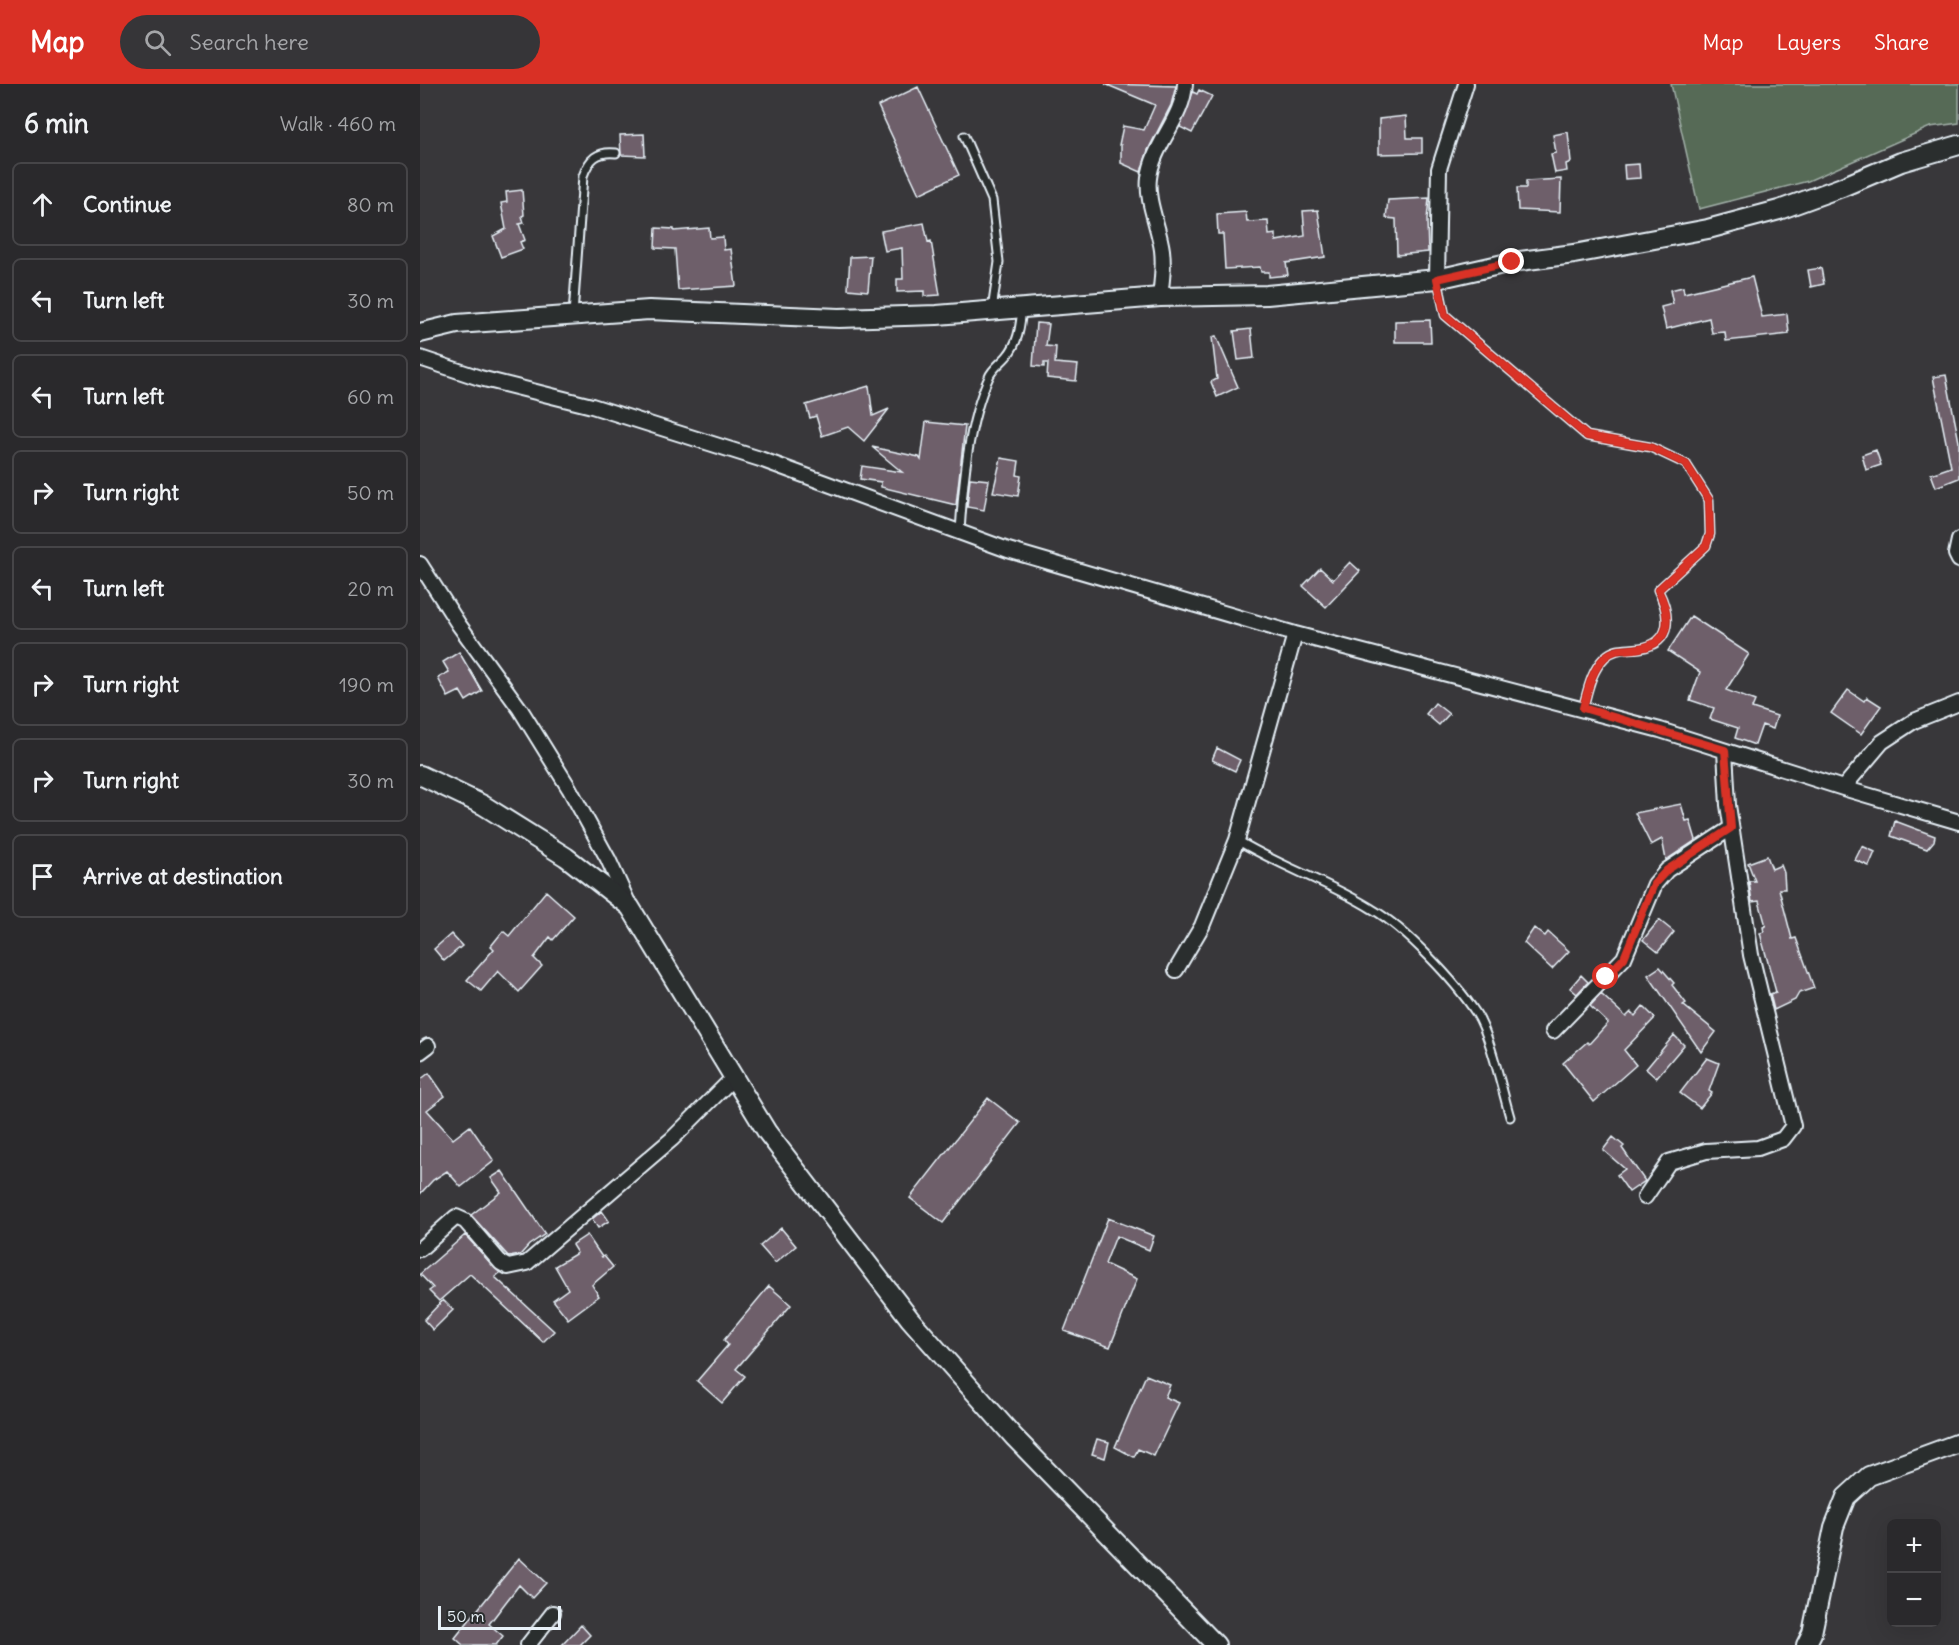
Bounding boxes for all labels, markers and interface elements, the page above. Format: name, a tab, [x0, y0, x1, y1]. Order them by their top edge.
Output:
search box	[120, 15, 540, 69]
text: Map	[30, 24, 84, 60]
icon: search	[141, 26, 174, 59]
text: Search here	[189, 28, 309, 56]
text: Map	[1703, 29, 1743, 56]
text: Layers	[1776, 29, 1841, 56]
text: Share	[1874, 29, 1929, 56]
text: 6 min	[24, 107, 89, 140]
text: Walk · 460 m	[280, 111, 396, 136]
icon: ahead	[26, 188, 59, 221]
text: Continue	[83, 190, 172, 218]
text: 80 m	[347, 192, 394, 217]
route end	[1498, 248, 1524, 274]
icon: left	[26, 284, 59, 317]
text: Turn left	[83, 286, 164, 314]
text: 30 m	[347, 288, 394, 313]
icon: left	[26, 380, 59, 413]
text: Turn left	[83, 382, 164, 410]
text: 60 m	[347, 384, 394, 409]
icon: right	[26, 476, 59, 509]
text: Turn right	[83, 478, 179, 506]
text: 50 m	[347, 480, 394, 505]
icon: left	[26, 572, 59, 605]
text: Turn left	[83, 574, 164, 602]
text: 20 m	[348, 576, 394, 601]
icon: right	[26, 668, 59, 701]
text: Turn right	[83, 670, 179, 698]
text: 190 m	[339, 672, 394, 697]
icon: right	[26, 764, 59, 797]
text: Turn right	[83, 766, 179, 794]
text: 30 m	[347, 768, 394, 793]
icon: arrive	[26, 860, 59, 893]
text: Arrive at destination	[83, 862, 283, 890]
route start	[1592, 963, 1618, 989]
map controls	[1887, 1519, 1941, 1627]
button: +	[1887, 1519, 1941, 1573]
button: −	[1887, 1573, 1941, 1627]
scale bar	[438, 1603, 561, 1630]
text: 50 m	[447, 1606, 485, 1626]

